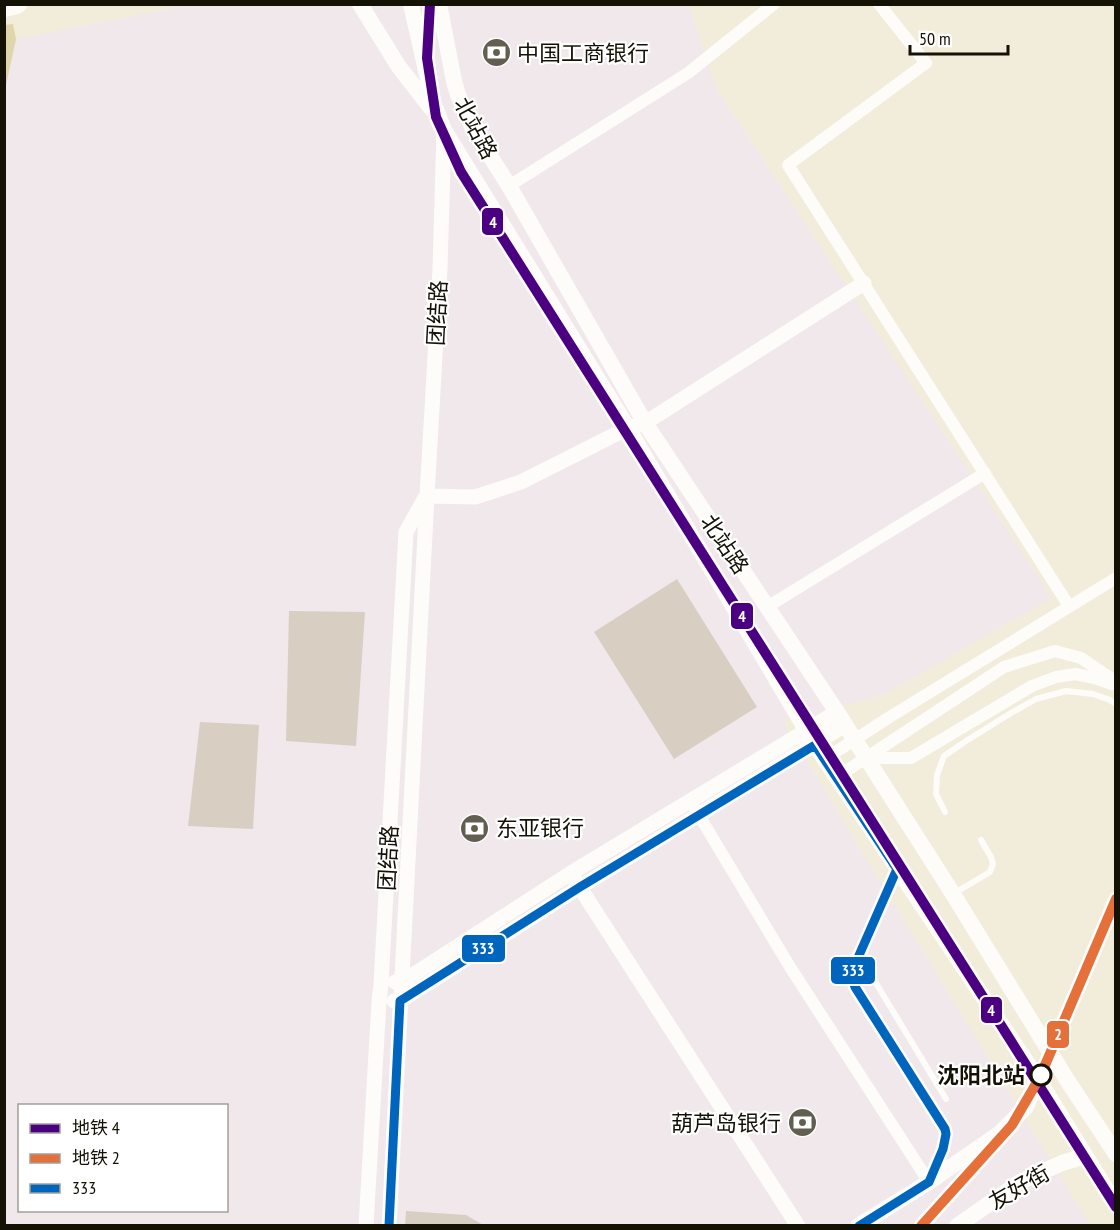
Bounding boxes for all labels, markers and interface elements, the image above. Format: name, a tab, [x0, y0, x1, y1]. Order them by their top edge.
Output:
scale bar	[910, 18, 1008, 56]
text: 50 m	[919, 27, 951, 50]
bank icon: 中国工商银行	[480, 37, 512, 69]
place label: 中国工商银行	[517, 39, 649, 67]
street label: 北站路	[448, 92, 504, 164]
line badge: 4	[481, 207, 504, 236]
text: 4	[489, 212, 497, 232]
street label: 团结路	[421, 279, 453, 347]
street label: 北站路	[695, 509, 755, 579]
line badge: 4	[730, 602, 754, 630]
text: 4	[738, 606, 746, 626]
bank icon: 东亚银行	[459, 812, 491, 844]
place label: 东亚银行	[496, 814, 584, 842]
street label: 团结路	[372, 824, 404, 892]
line badge: 333	[461, 934, 506, 963]
text: 333	[472, 938, 494, 958]
line badge: 333	[830, 956, 876, 985]
text: 333	[842, 960, 864, 980]
line badge: 4	[980, 996, 1003, 1024]
text: 4	[987, 1000, 995, 1020]
line badge: 2	[1046, 1020, 1070, 1049]
text: 2	[1054, 1024, 1062, 1044]
place label: 沈阳北站	[937, 1061, 1025, 1089]
marker: 沈阳北站	[1030, 1064, 1052, 1086]
legend	[18, 1104, 228, 1212]
bank icon: 葫芦岛银行	[786, 1107, 818, 1139]
place label: 葫芦岛银行	[671, 1109, 781, 1137]
text: 地铁 4	[72, 1116, 120, 1139]
text: 地铁 2	[72, 1146, 120, 1169]
street label: 友好街	[983, 1158, 1055, 1216]
text: 333	[72, 1176, 96, 1199]

